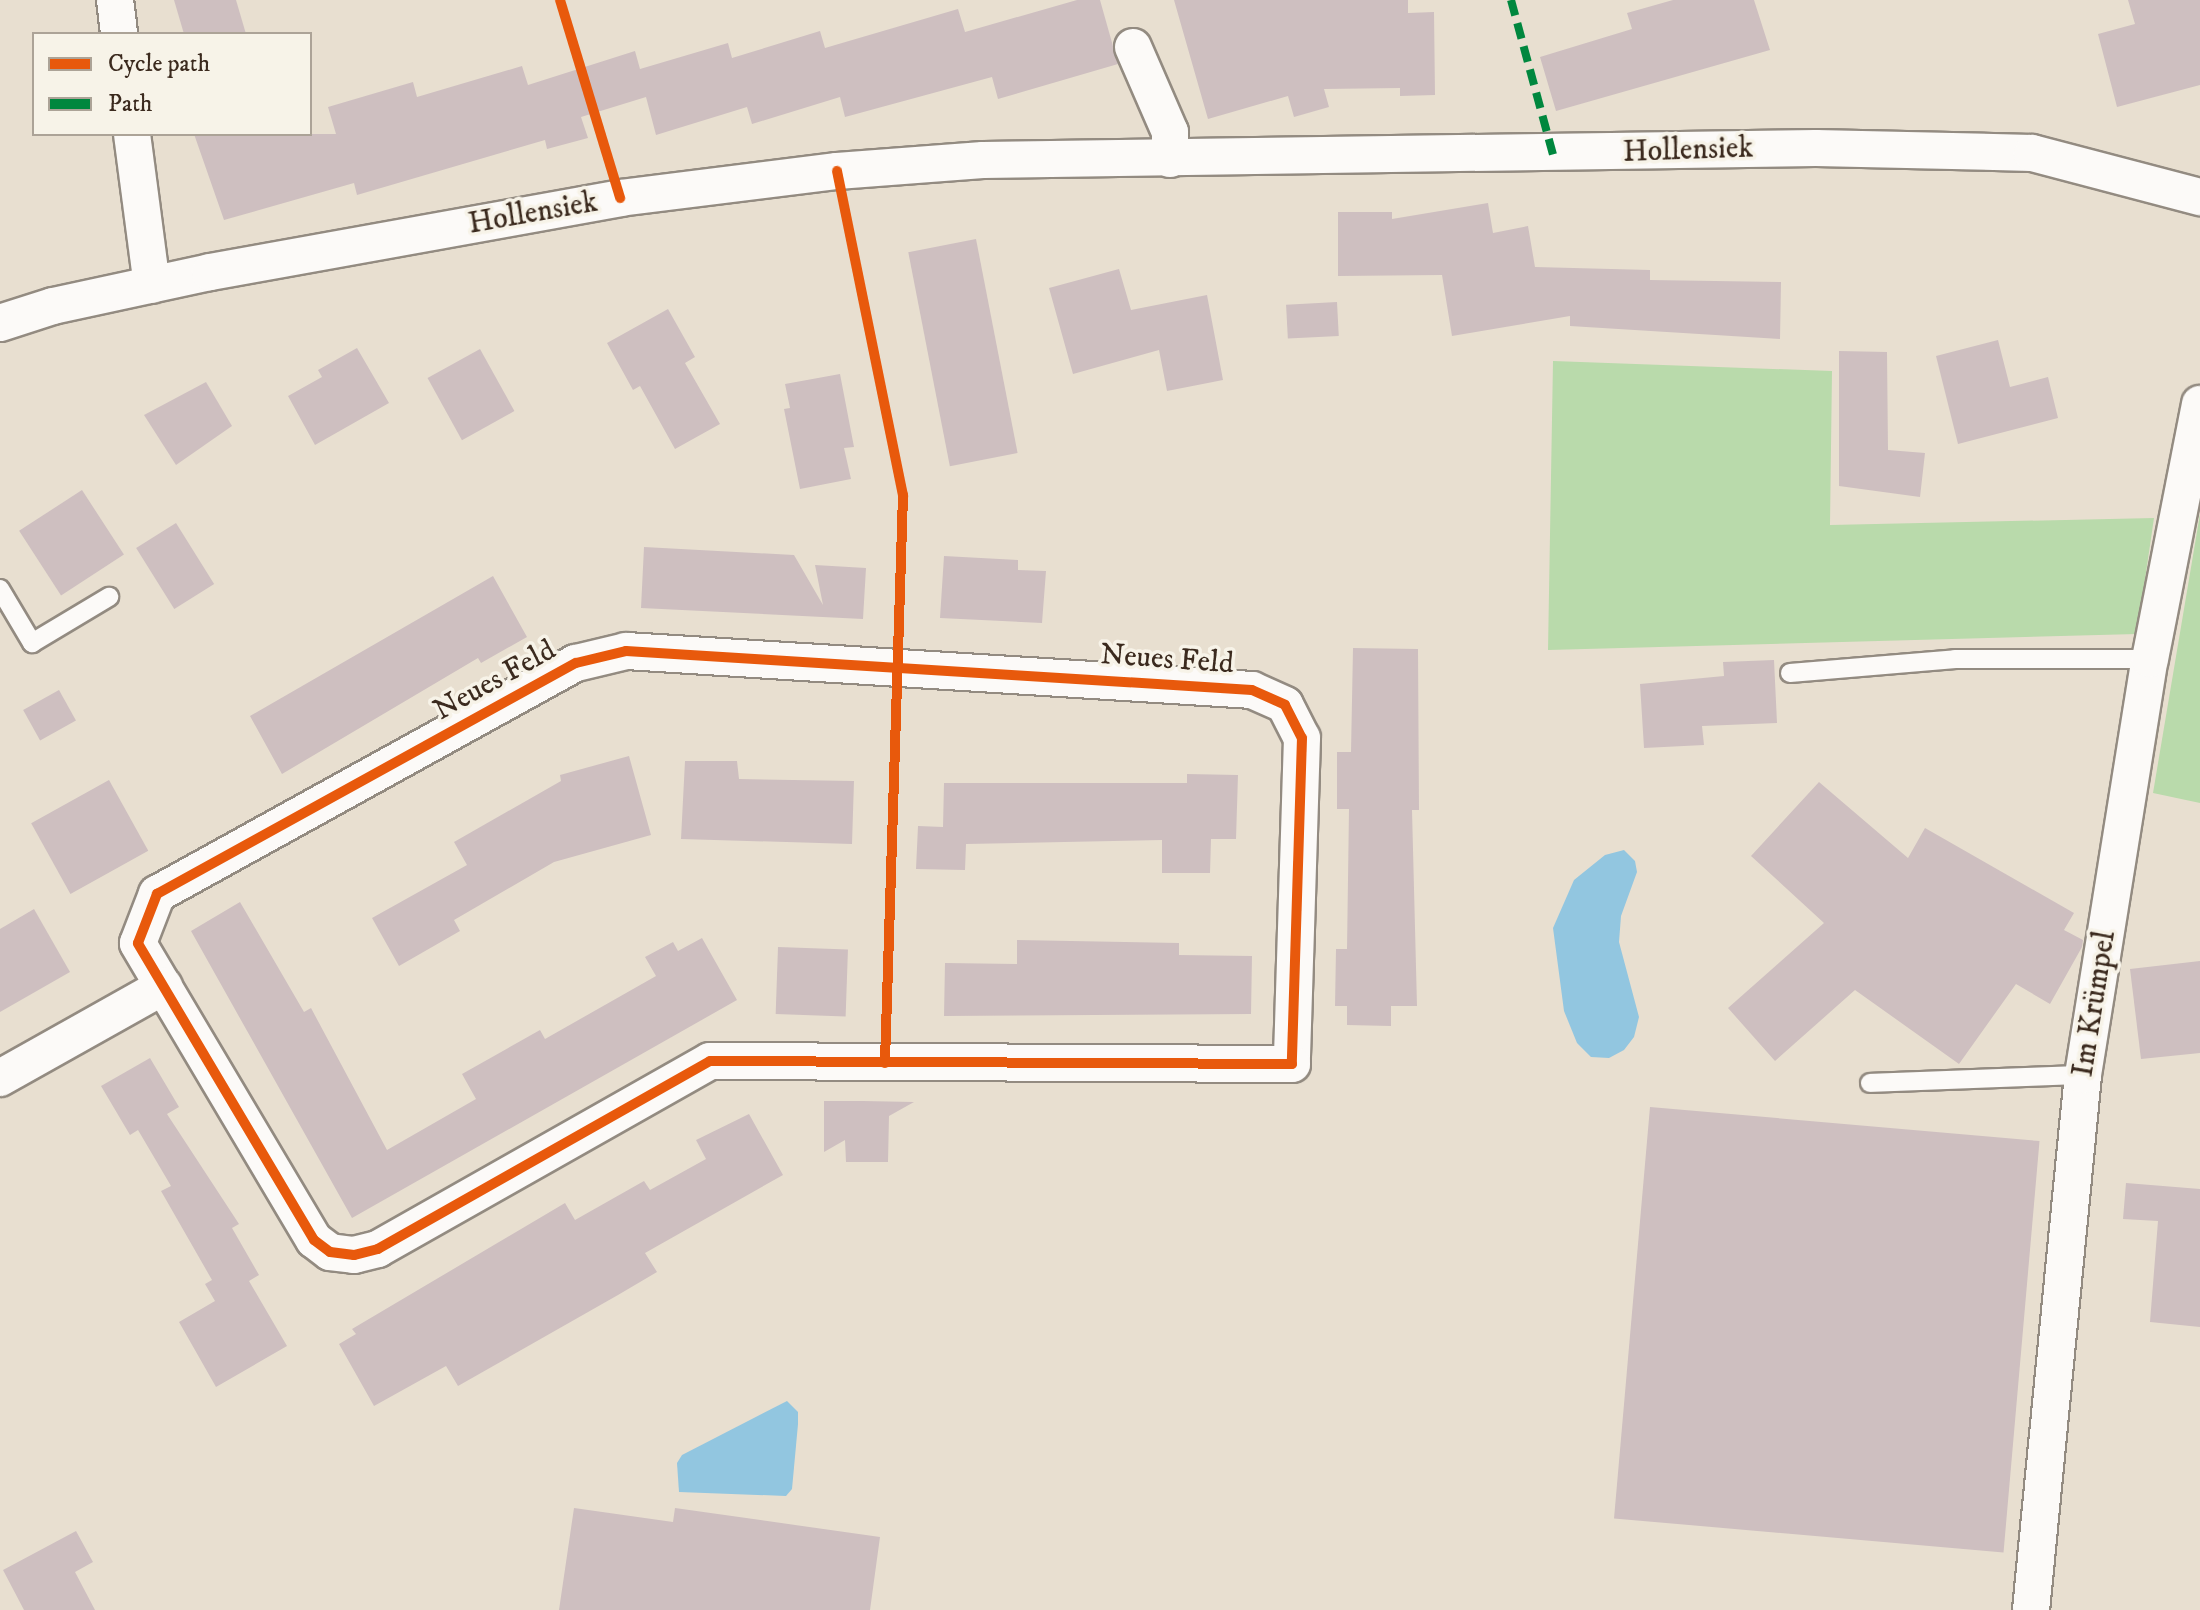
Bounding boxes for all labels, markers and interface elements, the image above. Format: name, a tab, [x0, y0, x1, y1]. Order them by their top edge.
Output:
legend	[32, 32, 312, 136]
text: Cycle path	[108, 49, 210, 79]
text: Path	[108, 89, 152, 119]
street label: Hollensiek	[1622, 131, 1754, 171]
street label: Hollensiek	[466, 185, 600, 243]
street label: Neues Feld	[428, 633, 562, 729]
street label: Neues Feld	[1099, 637, 1235, 683]
street label: Im Krümpel	[2066, 929, 2124, 1079]

